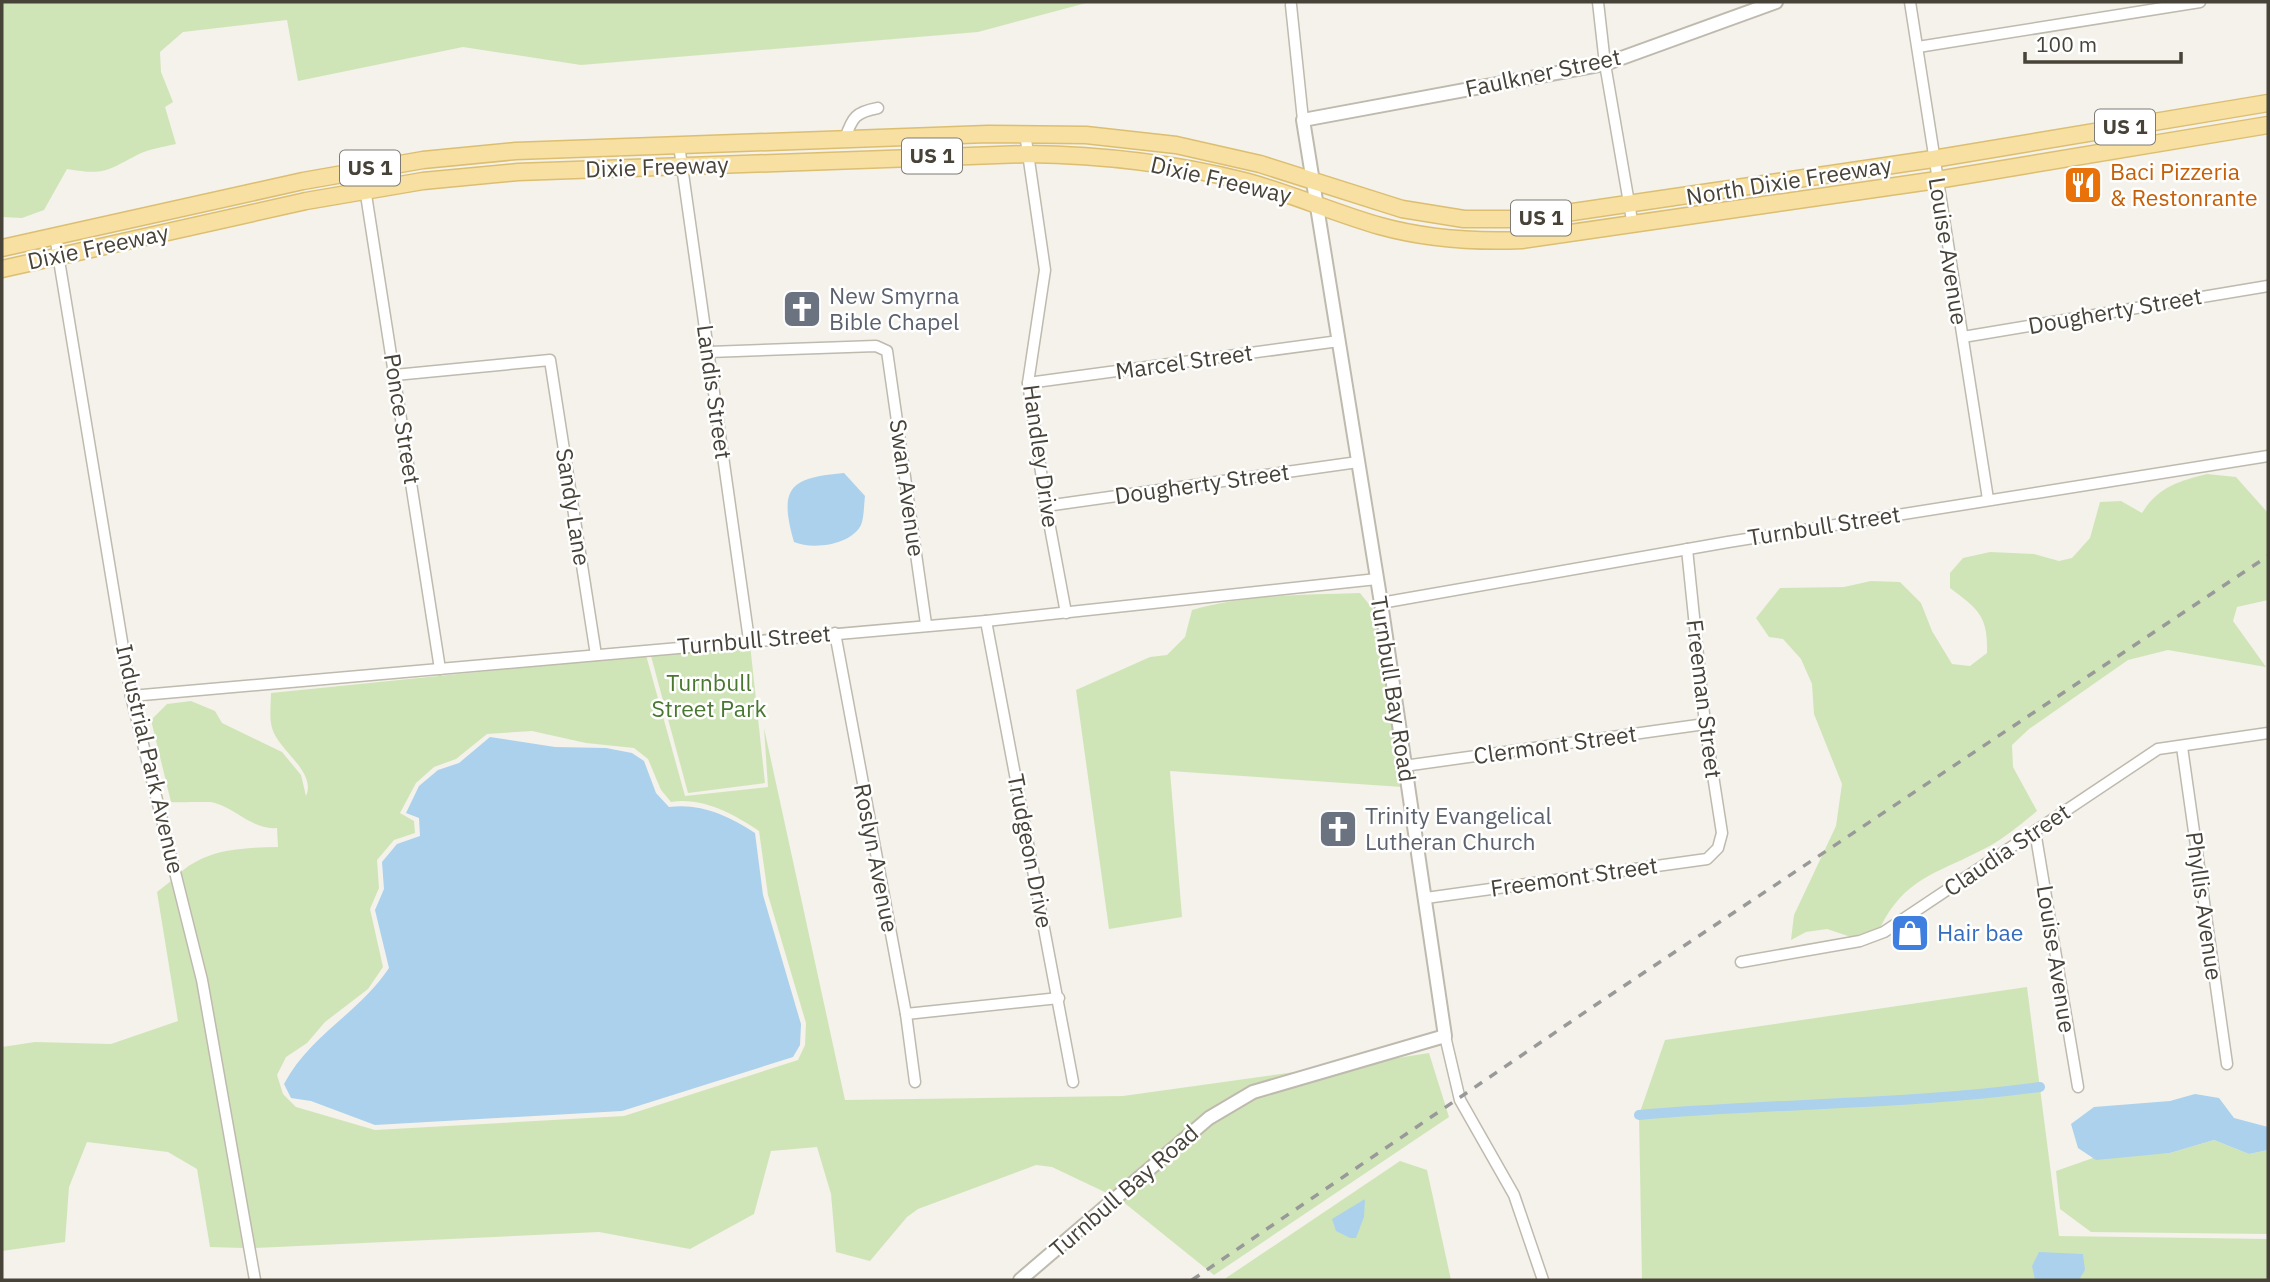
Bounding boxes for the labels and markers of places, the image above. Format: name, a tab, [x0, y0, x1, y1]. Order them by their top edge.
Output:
place label: Baci Pizzeria & Restonrante	[2110, 156, 2258, 212]
restaurant icon: Baci Pizzeria & Restonrante	[2062, 164, 2104, 206]
place label: New Smyrna Bible Chapel	[829, 280, 959, 336]
church icon: New Smyrna Bible Chapel	[781, 288, 823, 330]
place label: Trinity Evangelical Lutheran Church	[1365, 800, 1552, 856]
church icon: Trinity Evangelical Lutheran Church	[1317, 808, 1359, 850]
shop icon: Hair bae	[1889, 912, 1931, 954]
place label: Hair bae	[1937, 917, 2023, 947]

